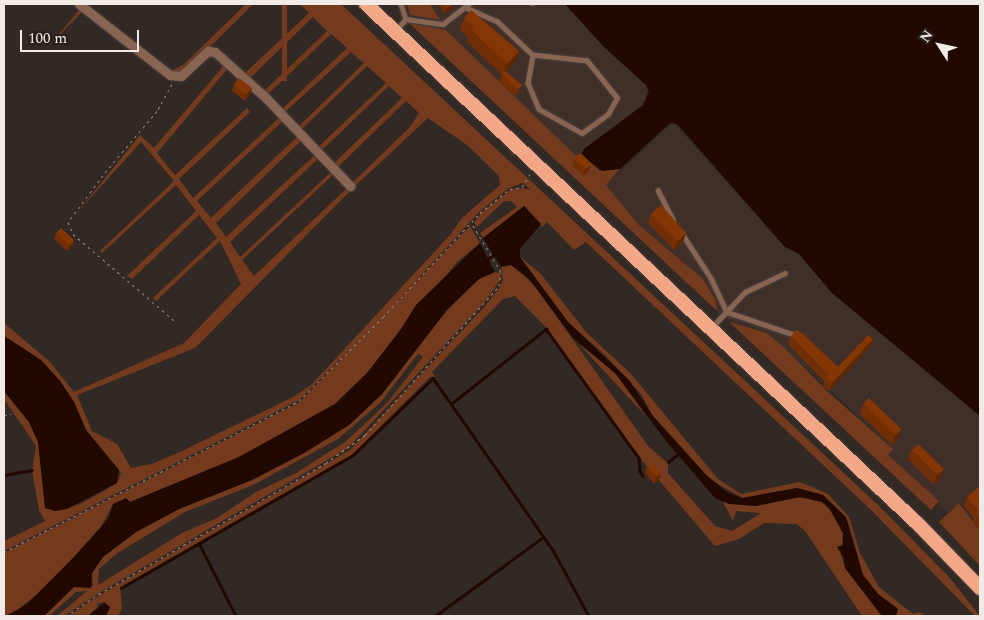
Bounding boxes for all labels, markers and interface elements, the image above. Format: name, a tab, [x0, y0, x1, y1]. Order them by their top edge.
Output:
scale bar	[22, 20, 141, 52]
north arrow	[914, 20, 964, 70]
text: N	[914, 25, 938, 47]
text: 100 m	[28, 27, 67, 50]

